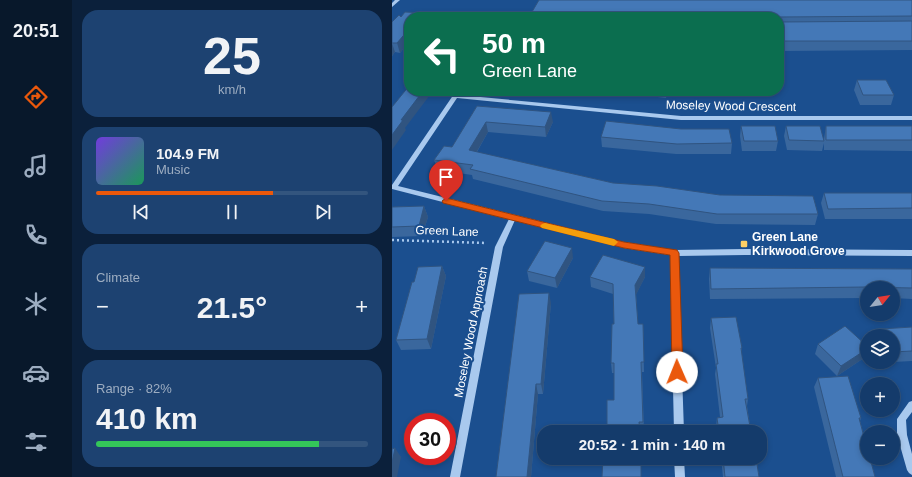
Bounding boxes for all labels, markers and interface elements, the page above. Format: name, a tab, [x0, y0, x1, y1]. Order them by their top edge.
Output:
text: 20:51	[13, 21, 59, 41]
text: 25	[203, 27, 261, 85]
icon: left	[416, 28, 468, 80]
text: 50 m	[482, 28, 546, 59]
text: Green Lane	[482, 61, 577, 81]
text: km/h	[218, 82, 246, 97]
icon: directions	[22, 83, 50, 111]
street label: Moseley Wood Crescent	[666, 98, 797, 114]
text: 104.9 FM	[156, 145, 219, 162]
icon: music	[22, 152, 50, 180]
pin	[429, 160, 463, 201]
text: Music	[156, 162, 190, 177]
icon: arrive	[435, 166, 457, 188]
icon: previous	[130, 201, 152, 223]
icon: pause	[221, 201, 243, 223]
icon: next	[312, 201, 334, 223]
icon: phone	[22, 221, 50, 249]
street label: Green Lane	[415, 223, 479, 239]
place label: Green Lane Kirkwood Grove	[752, 230, 845, 258]
marker: Green Lane Kirkwood Grove	[739, 239, 749, 249]
street label: Moseley Wood Approach	[451, 265, 491, 399]
text: Climate	[96, 270, 140, 285]
north arrow	[860, 281, 900, 321]
map controls	[860, 281, 900, 465]
icon: climate	[22, 290, 50, 318]
text: 21.5°	[197, 291, 267, 324]
text: −	[96, 294, 109, 319]
text: +	[355, 294, 368, 319]
button: layers	[860, 329, 900, 369]
position arrow	[656, 351, 698, 393]
icon: car	[22, 359, 50, 387]
button: +	[860, 377, 900, 417]
text: Range · 82%	[96, 381, 172, 396]
text: 410 km	[96, 402, 198, 435]
speed limit sign: 30	[404, 413, 456, 465]
button: −	[860, 425, 900, 465]
icon: filters	[22, 428, 50, 456]
text: 20:52 · 1 min · 140 m	[579, 436, 725, 453]

